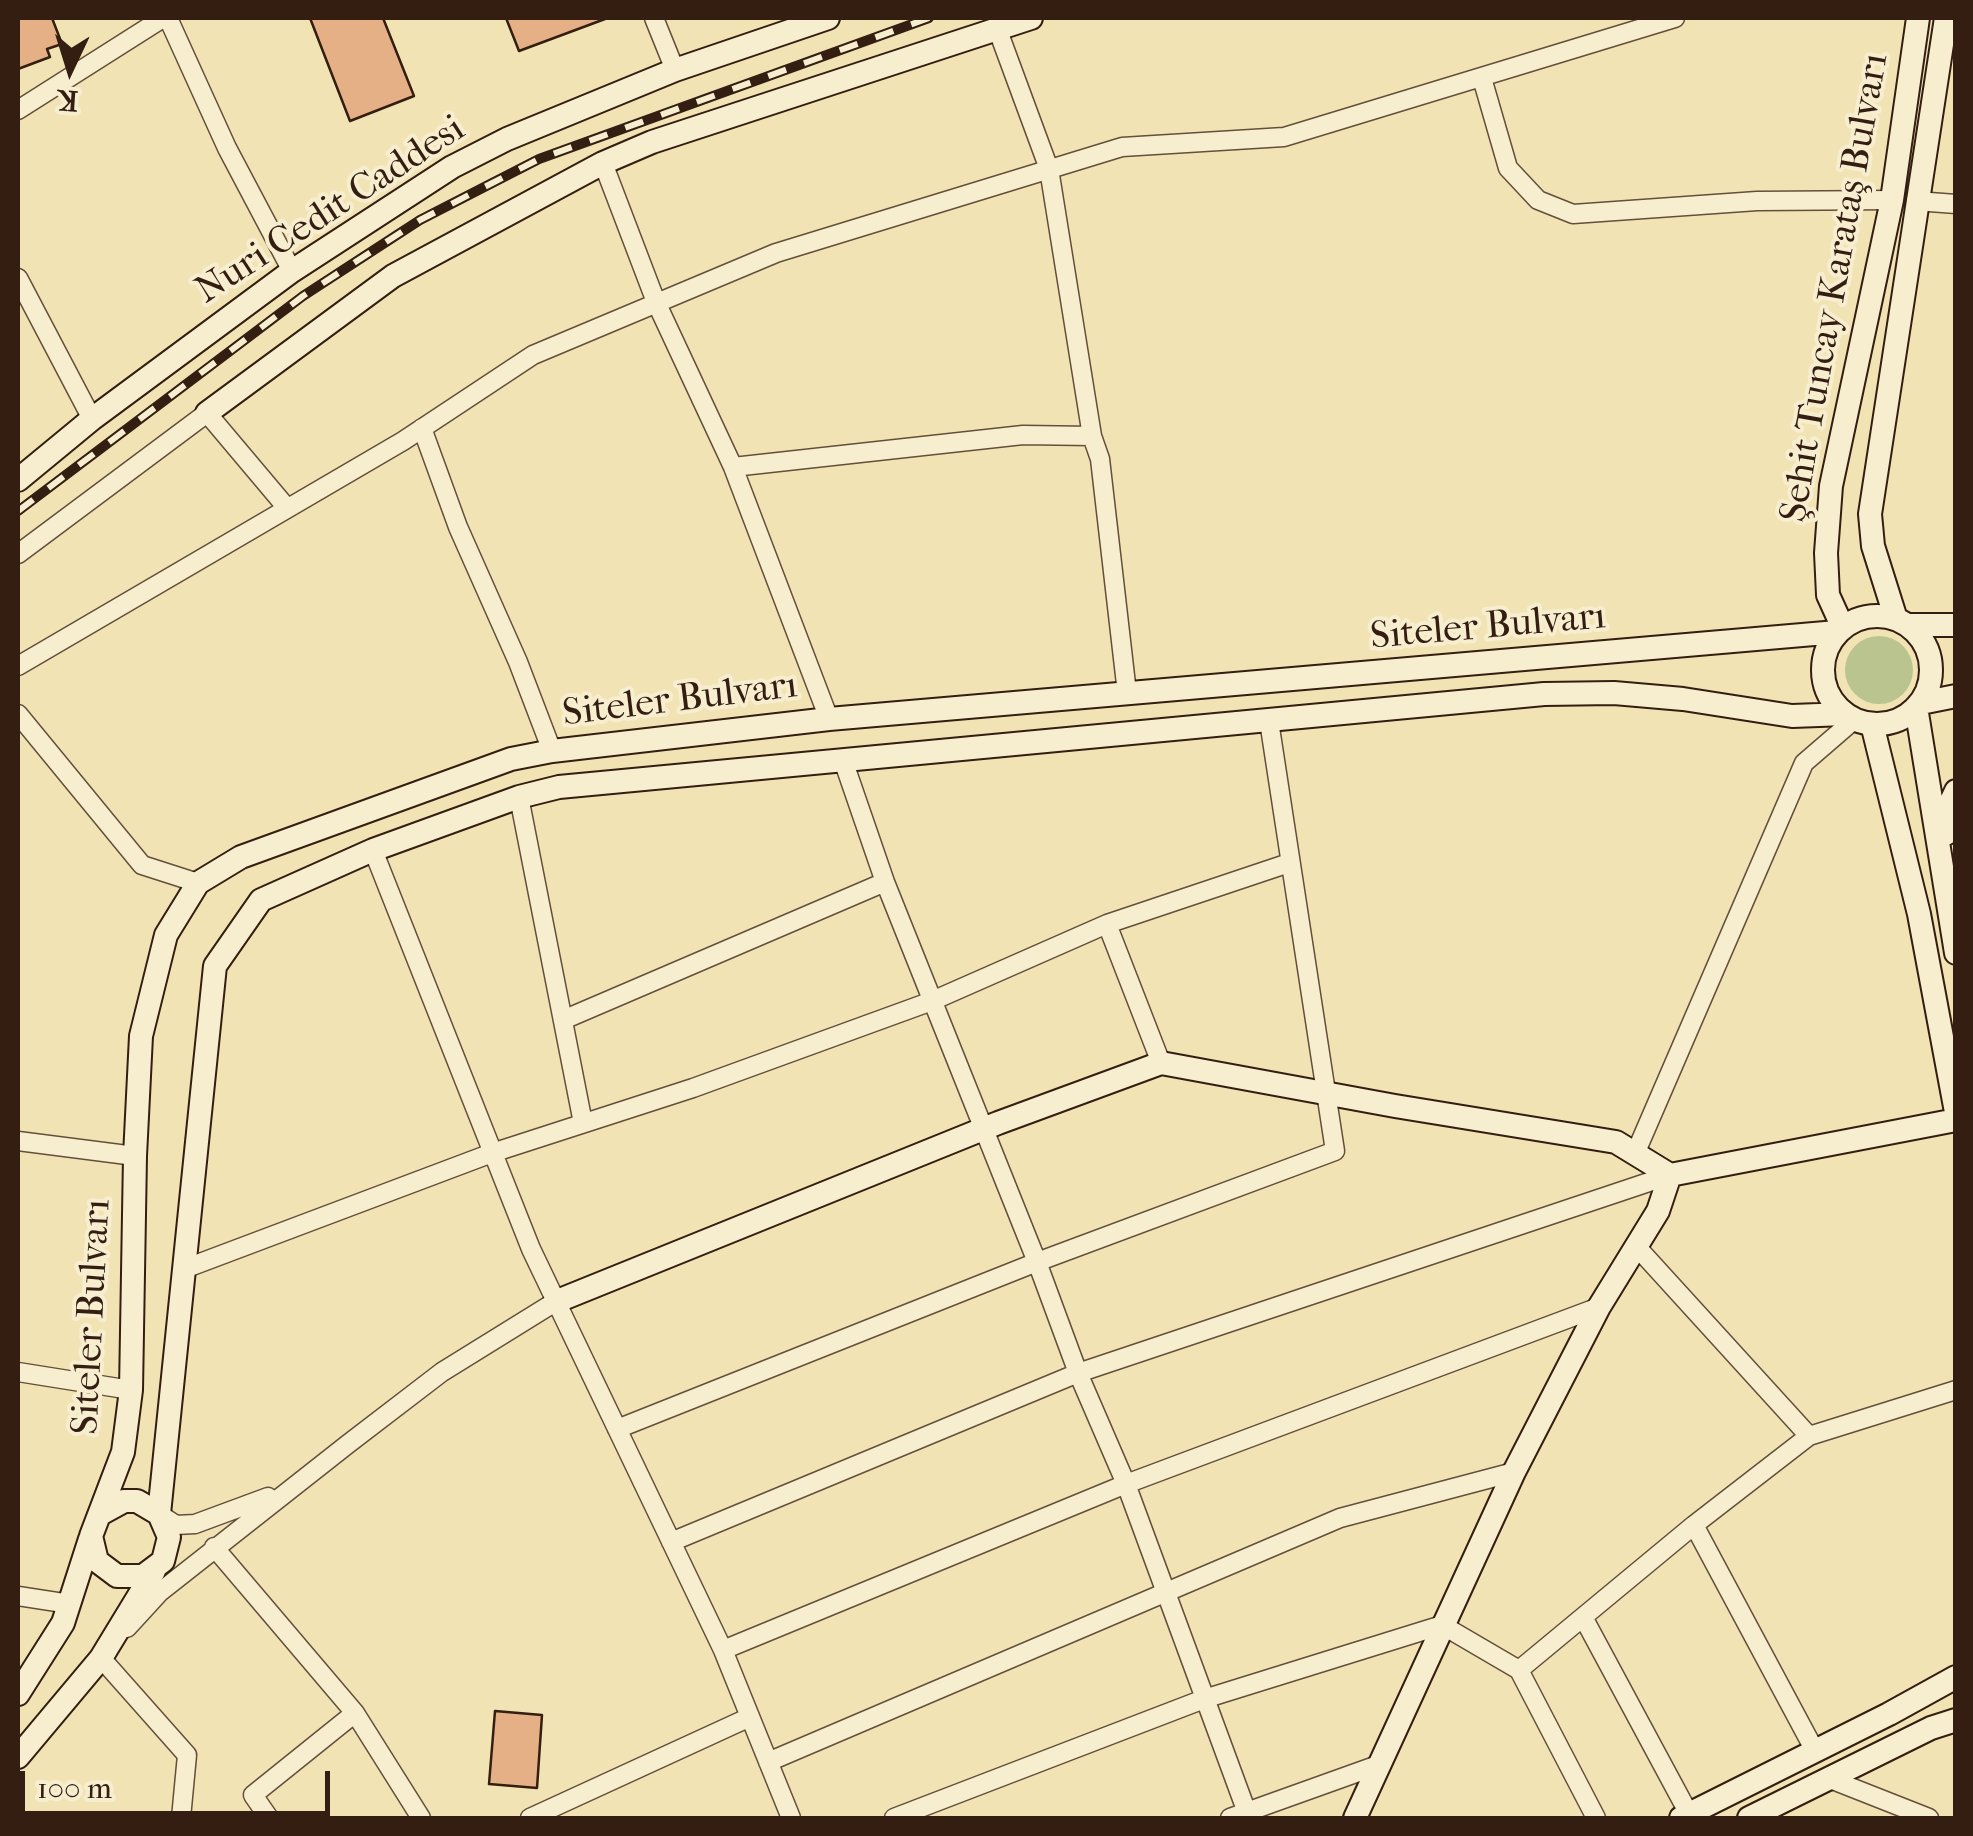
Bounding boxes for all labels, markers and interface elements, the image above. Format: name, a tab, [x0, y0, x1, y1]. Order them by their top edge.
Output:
north arrow	[20, 20, 120, 120]
street label: Şehit Tuncay Karataş Bulvarı	[1772, 50, 1900, 526]
text: K	[57, 83, 79, 118]
street label: Nuri Cedit Caddesi	[188, 107, 474, 315]
street label: Siteler Bulvarı	[1369, 595, 1607, 661]
street label: Siteler Bulvarı	[560, 664, 800, 738]
street label: Siteler Bulvarı	[64, 1198, 122, 1436]
scale bar	[25, 1751, 335, 1813]
text: 100 m	[37, 1771, 112, 1806]

